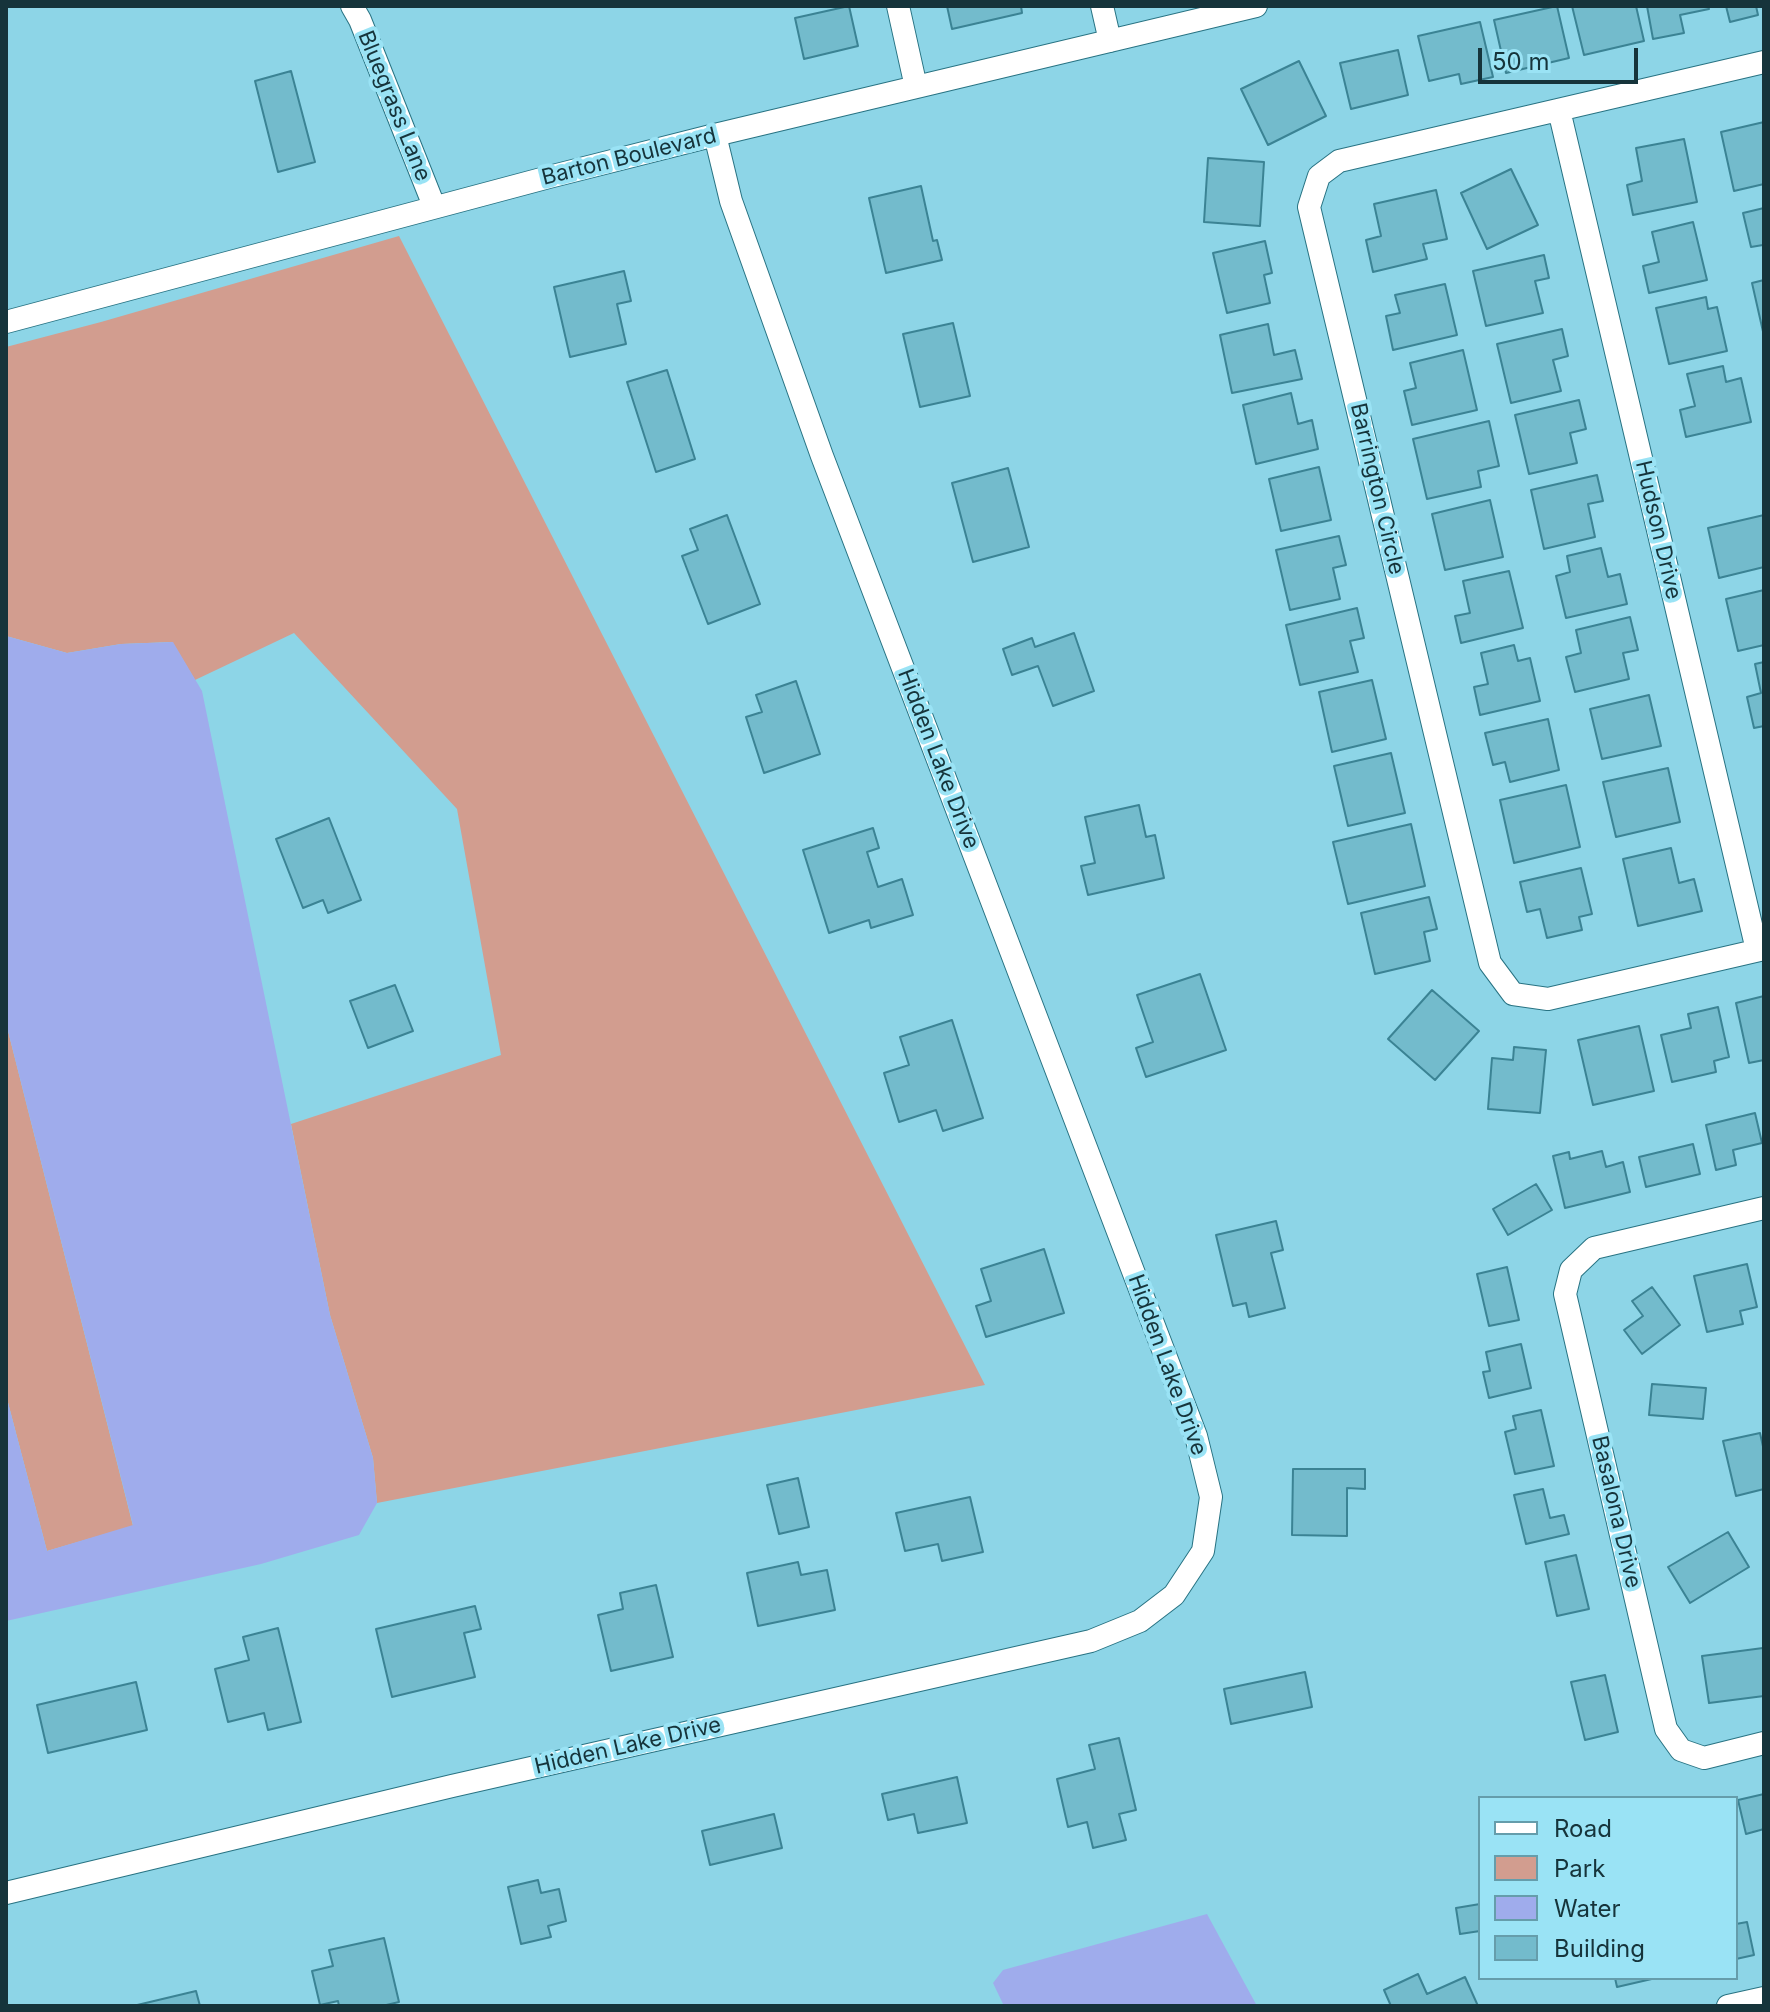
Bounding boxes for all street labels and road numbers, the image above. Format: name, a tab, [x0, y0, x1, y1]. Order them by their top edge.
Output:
street label: Bluegrass Lane	[352, 27, 436, 185]
street label: Barton Boulevard	[539, 123, 719, 191]
street label: Barrington Circle	[1344, 401, 1410, 577]
street label: Hudson Drive	[1629, 458, 1687, 602]
street label: Hidden Lake Drive	[892, 665, 984, 853]
street label: Hidden Lake Drive	[1122, 1271, 1212, 1459]
street label: Basalona Drive	[1586, 1433, 1646, 1591]
street label: Hidden Lake Drive	[532, 1712, 724, 1780]

